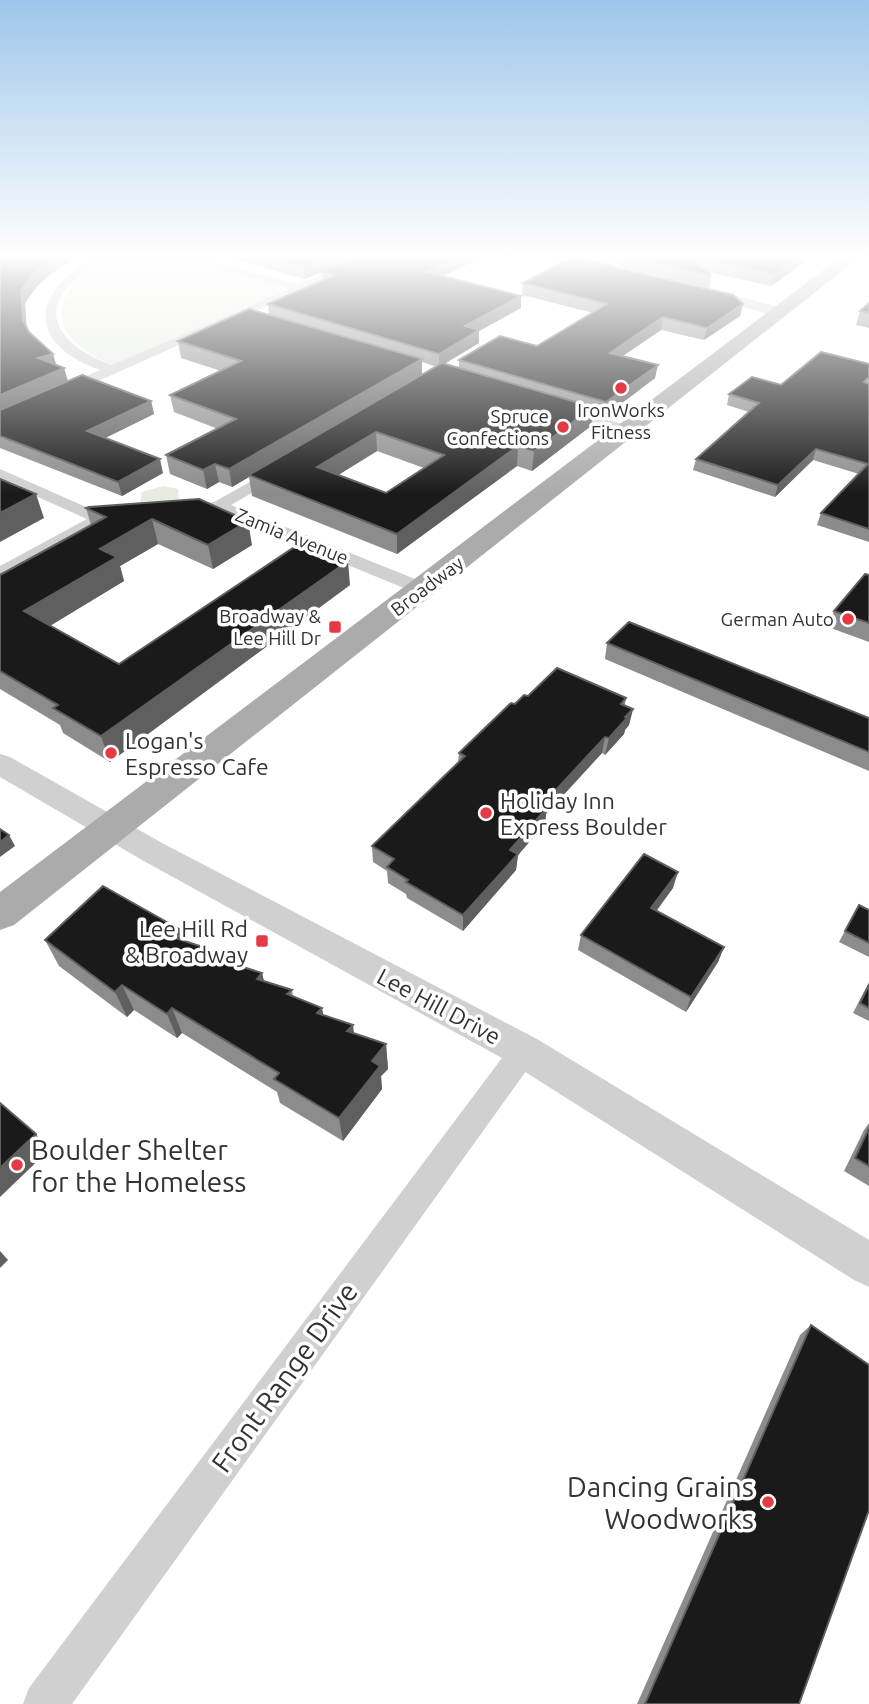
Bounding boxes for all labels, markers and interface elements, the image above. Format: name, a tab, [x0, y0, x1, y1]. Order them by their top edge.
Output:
marker: IronWorks Fitness	[613, 380, 629, 396]
place label: IronWorks Fitness	[577, 399, 665, 443]
place label: Spruce Confections	[447, 405, 549, 449]
marker: Spruce Confections	[555, 419, 571, 435]
street label: Zamia Avenue	[232, 503, 352, 569]
street label: Broadway	[386, 552, 468, 620]
place label: Broadway & Lee Hill Dr	[219, 605, 322, 649]
place label: German Auto	[721, 608, 834, 630]
marker: German Auto	[840, 611, 856, 627]
marker: Broadway & Lee Hill Dr	[327, 619, 343, 635]
place label: Logan's Espresso Cafe	[125, 728, 269, 779]
marker: Logan's Espresso Cafe	[103, 745, 119, 761]
place label: Holiday Inn Express Boulder	[500, 788, 667, 839]
marker: Holiday Inn Express Boulder	[478, 805, 494, 821]
place label: Lee Hill Rd & Broadway	[125, 916, 248, 967]
marker: Lee Hill Rd & Broadway	[254, 933, 270, 949]
street label: Lee Hill Drive	[373, 963, 505, 1049]
place label: Boulder Shelter for the Homeless	[31, 1134, 247, 1197]
marker: Boulder Shelter for the Homeless	[9, 1157, 25, 1173]
street label: Front Range Drive	[205, 1276, 363, 1478]
place label: Dancing Grains Woodworks	[567, 1471, 754, 1534]
marker: Dancing Grains Woodworks	[760, 1494, 776, 1510]

